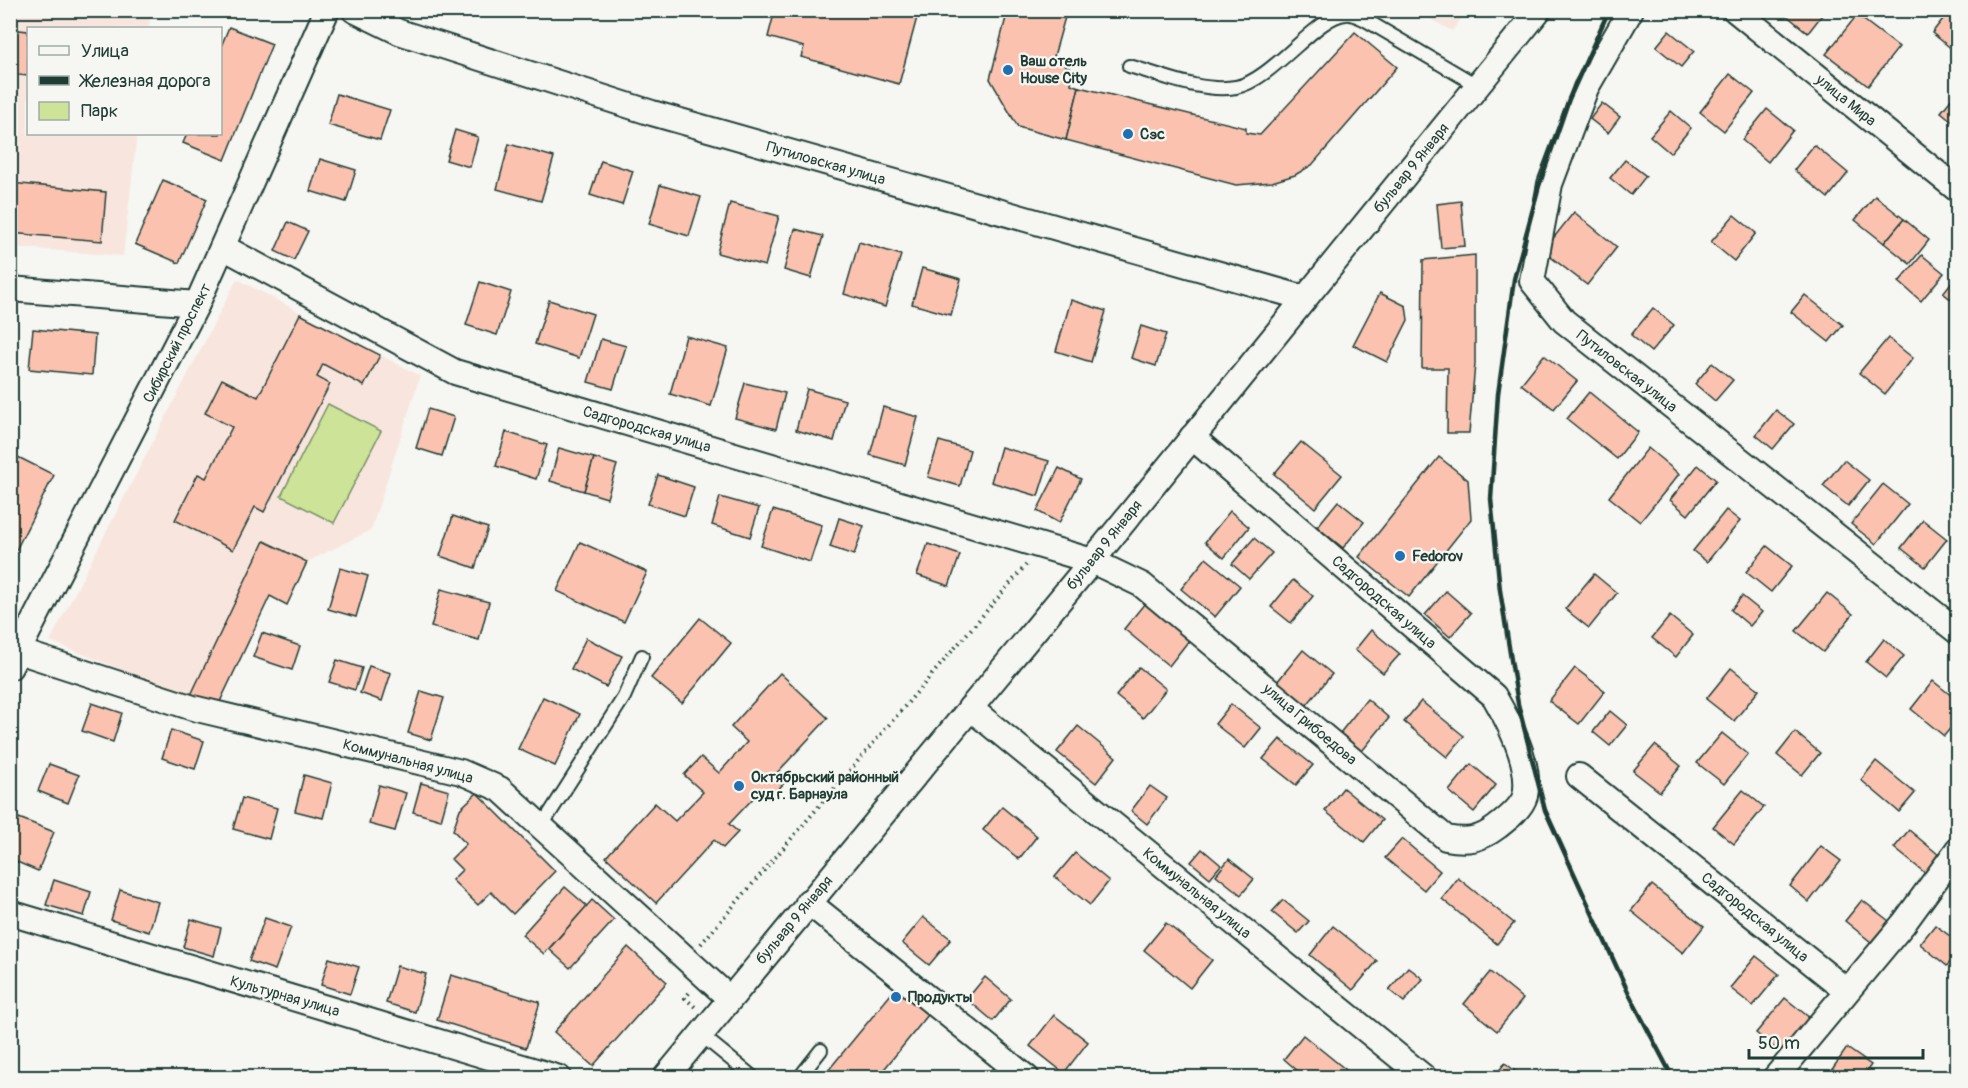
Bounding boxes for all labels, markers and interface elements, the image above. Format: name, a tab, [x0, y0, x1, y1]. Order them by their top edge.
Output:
legend	[27, 27, 222, 135]
text: Улица	[81, 40, 129, 63]
place label: Ваш отель House City	[1020, 52, 1087, 88]
marker: Ваш отель House City	[1001, 63, 1015, 77]
text: Железная дорога	[78, 70, 211, 93]
street label: улица Мира	[1811, 70, 1880, 130]
text: Парк	[81, 100, 118, 123]
street label: бульвар 9 Января	[1369, 120, 1453, 217]
place label: Сэс	[1140, 125, 1165, 144]
marker: Сэс	[1121, 127, 1135, 141]
street label: Путиловская улица	[764, 137, 888, 190]
street label: Сибирский проспект	[139, 280, 216, 406]
street label: Путиловская улица	[1572, 326, 1681, 417]
street label: Садгородская улица	[581, 402, 713, 457]
street label: бульвар 9 Января	[1062, 497, 1146, 594]
place label: Fedorov	[1412, 547, 1463, 566]
marker: Fedorov	[1393, 549, 1407, 563]
street label: Садгородская улица	[1327, 552, 1440, 653]
street label: улица Грибоедова	[1258, 679, 1361, 769]
street label: Коммунальная улица	[341, 735, 475, 788]
place label: Октябрьский районный суд г. Барнаула	[750, 768, 899, 804]
marker: Октябрьский районный суд г. Барнаула	[732, 779, 746, 793]
street label: Коммунальная улица	[1139, 844, 1255, 943]
street label: Садгородская улица	[1697, 868, 1812, 966]
street label: бульвар 9 Января	[752, 872, 837, 969]
street label: Культурная улица	[228, 972, 342, 1021]
place label: Продукты	[908, 988, 973, 1007]
marker: Продукты	[889, 990, 903, 1004]
scale bar	[1749, 1022, 1923, 1060]
text: 50 m	[1758, 1032, 1800, 1055]

